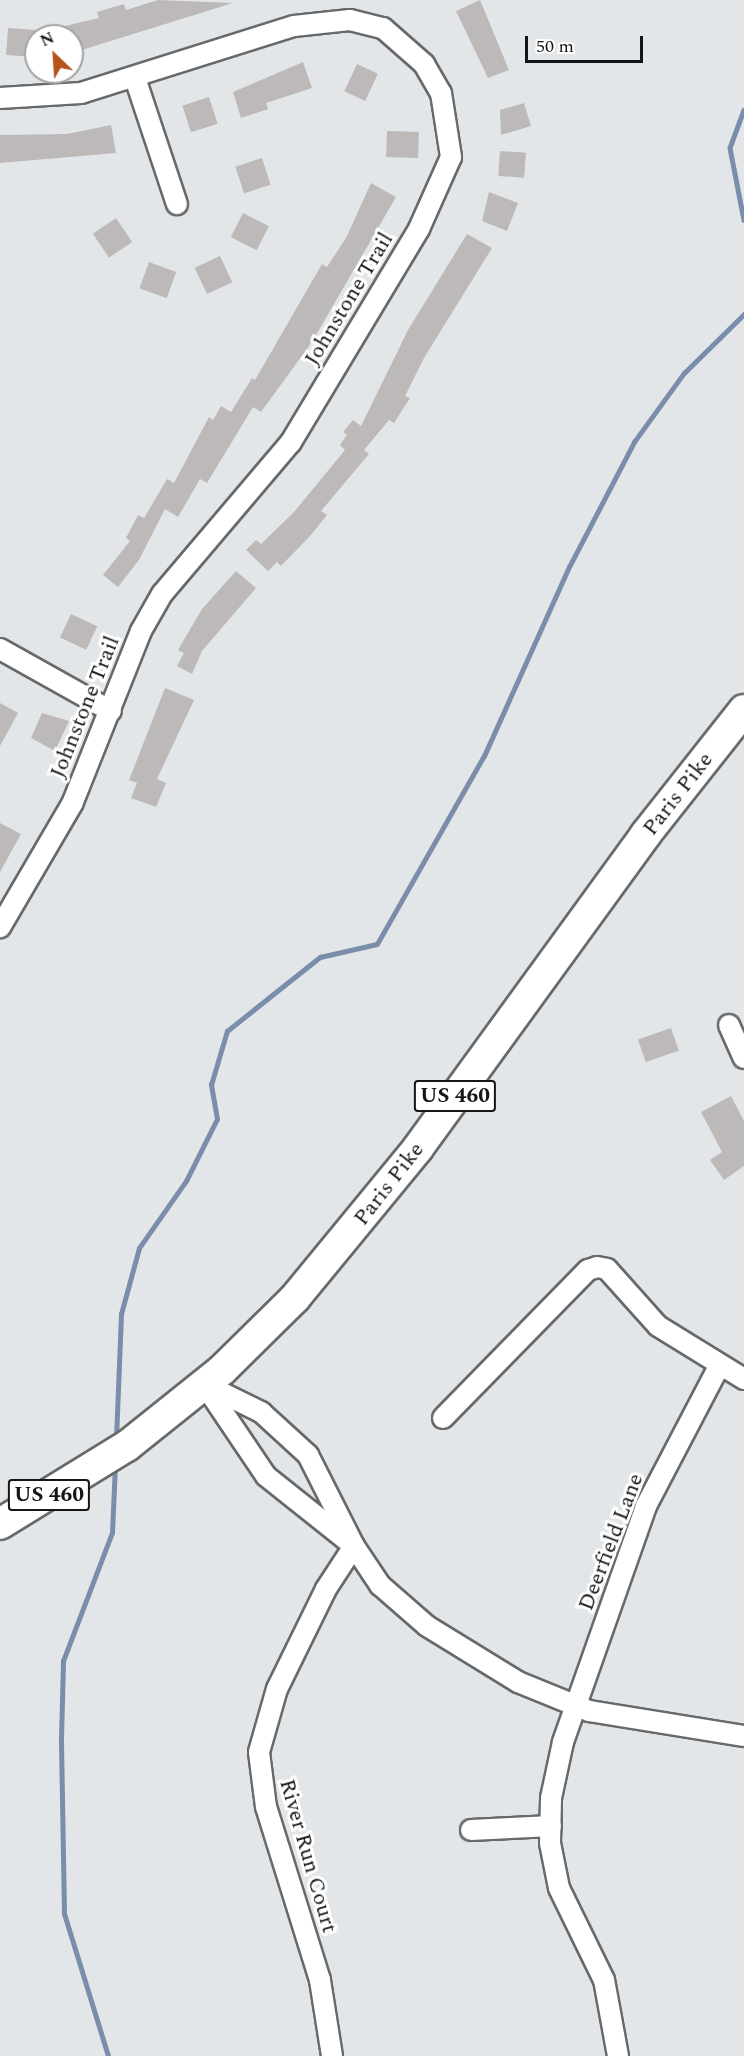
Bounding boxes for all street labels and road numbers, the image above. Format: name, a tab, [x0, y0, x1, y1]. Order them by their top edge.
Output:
street label: Johnstone Trail	[299, 228, 399, 370]
street label: Johnstone Trail	[45, 632, 125, 782]
street label: Paris Pike	[637, 747, 719, 841]
road number: US 460	[413, 1078, 497, 1114]
street label: Paris Pike	[348, 1137, 430, 1231]
street label: Deerfield Lane	[573, 1470, 649, 1614]
road number: US 460	[7, 1477, 91, 1513]
street label: River Run Court	[273, 1776, 343, 1936]

